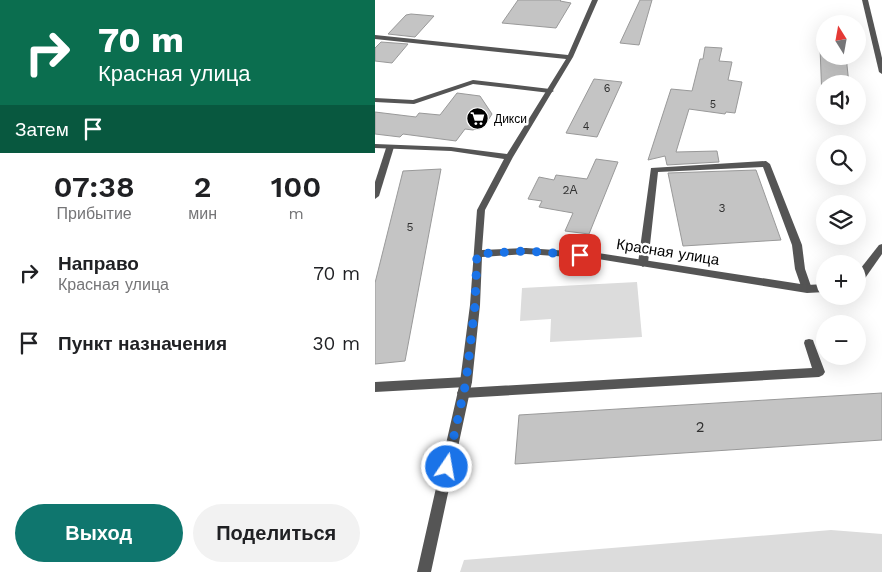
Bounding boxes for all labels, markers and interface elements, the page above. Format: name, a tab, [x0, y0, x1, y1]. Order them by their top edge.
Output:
north arrow	[816, 15, 866, 65]
map controls	[816, 15, 866, 365]
text: 70 m	[98, 19, 184, 61]
icon: right	[15, 20, 80, 85]
text: Красная улица	[98, 61, 251, 86]
button: sound	[816, 75, 866, 125]
house number: 6	[604, 82, 611, 95]
house number: 5	[710, 98, 716, 111]
supermarket icon: Дикси	[466, 107, 490, 131]
place label: Дикси	[494, 112, 527, 126]
icon: arrive	[79, 115, 107, 143]
text: Затем	[15, 118, 69, 141]
house number: 4	[583, 120, 590, 133]
button: search	[816, 135, 866, 185]
text: 07:38	[54, 169, 135, 204]
text: 2	[194, 169, 212, 204]
text: 100	[271, 169, 321, 204]
house number: 2А	[563, 183, 578, 197]
button: layers	[816, 195, 866, 245]
house number: 3	[719, 201, 726, 215]
text: Прибытие	[57, 204, 132, 223]
text: мин	[188, 204, 217, 223]
text: m	[288, 204, 304, 223]
house number: 5	[407, 220, 414, 234]
pin	[559, 234, 601, 276]
street label: Красная улица	[615, 235, 721, 269]
icon: arrive	[566, 241, 594, 269]
text: Направо	[58, 252, 139, 275]
button: +	[816, 255, 866, 305]
icon: right	[15, 259, 43, 287]
text: 70 m	[313, 262, 360, 285]
text: Красная улица	[58, 275, 169, 294]
button: −	[816, 315, 866, 365]
icon: arrive	[15, 329, 43, 357]
text: Пункт назначения	[58, 332, 227, 355]
text: 30 m	[313, 332, 360, 355]
house number: 2	[696, 418, 704, 436]
position arrow	[420, 440, 472, 492]
button: Выход	[15, 504, 183, 562]
button: Поделиться	[193, 504, 360, 562]

